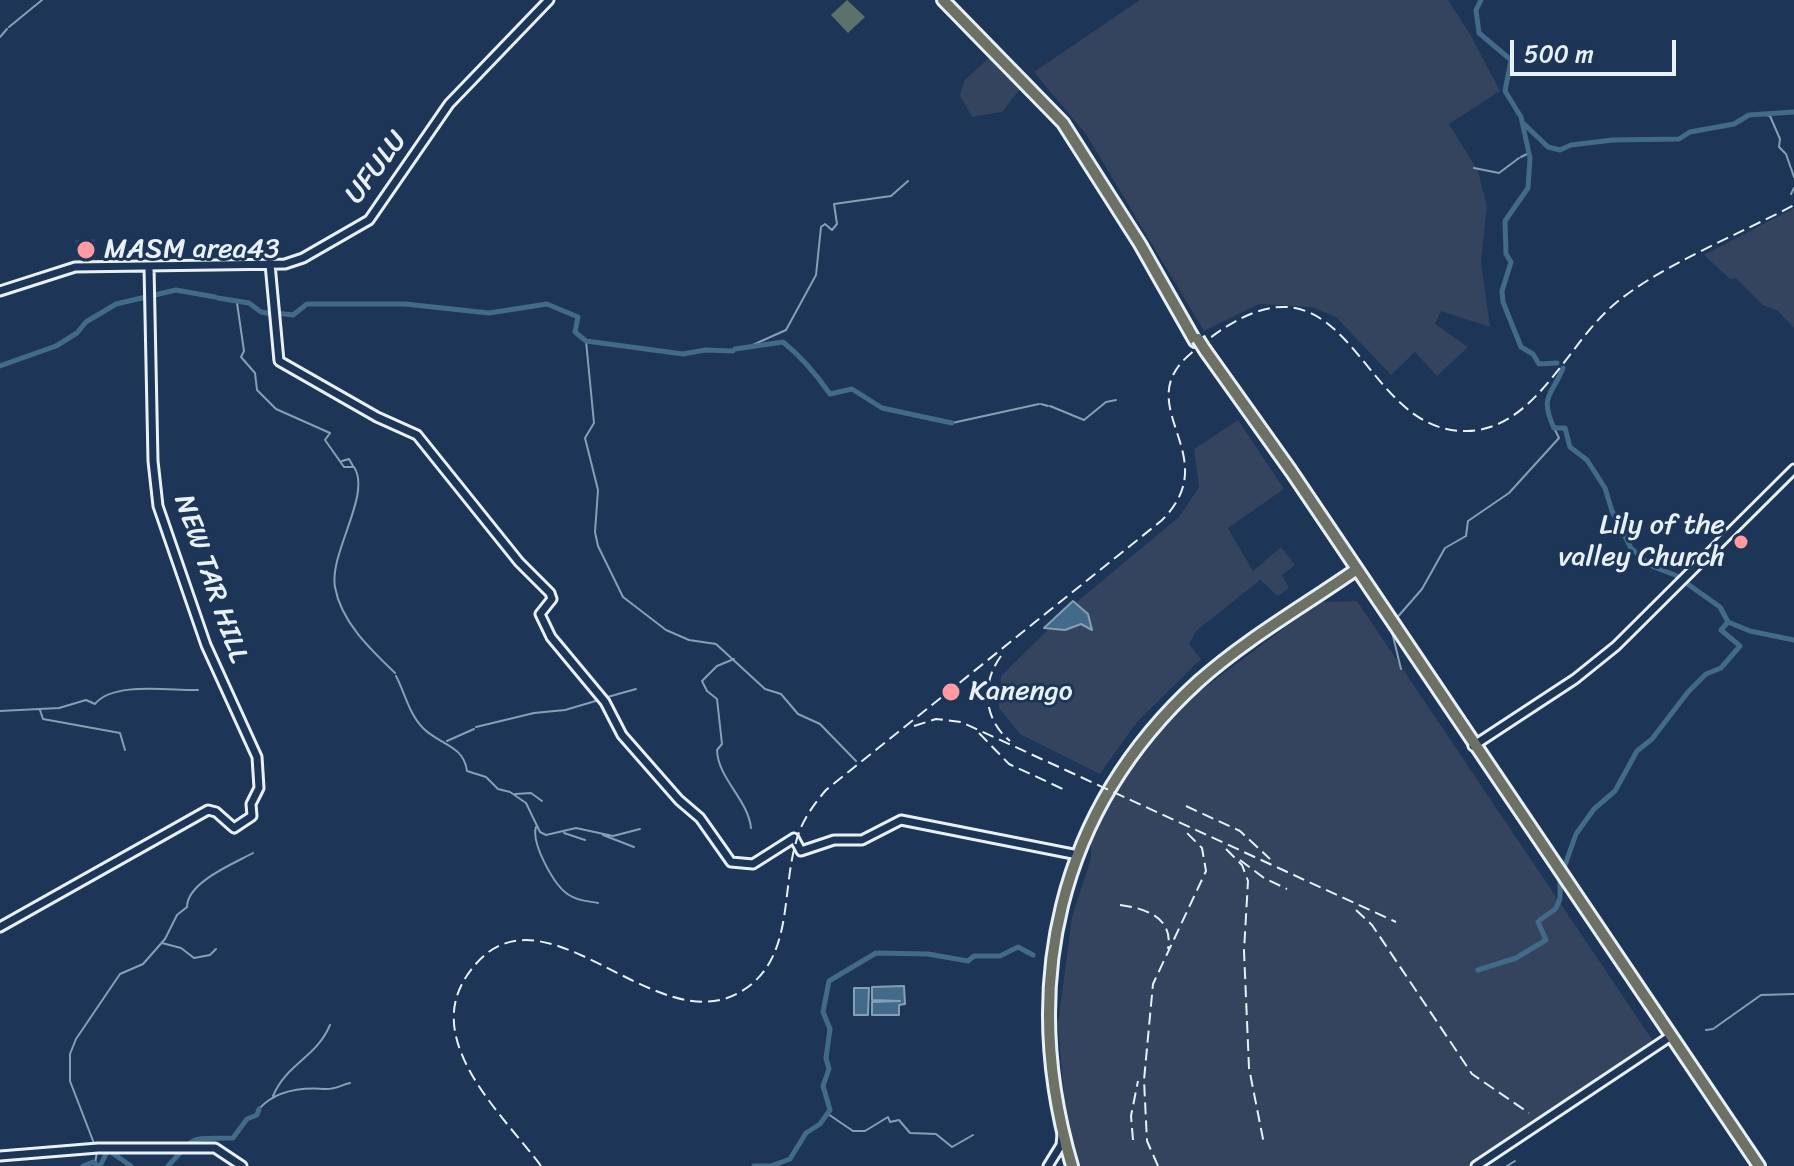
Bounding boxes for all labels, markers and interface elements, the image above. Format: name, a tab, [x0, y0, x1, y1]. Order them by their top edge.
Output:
scale bar	[1514, 24, 1680, 74]
text: 500 m	[1524, 33, 1594, 75]
street label: UFULU	[339, 125, 415, 211]
place label: MASM area43	[104, 233, 280, 267]
marker: MASM area43	[75, 239, 97, 261]
street label: NEW TAR HILL	[165, 490, 255, 668]
place label: Lily of the valley Church	[1558, 509, 1725, 575]
marker: Lily of the valley Church	[1732, 533, 1750, 551]
place label: Kanengo	[969, 675, 1073, 709]
marker: Kanengo	[940, 681, 962, 703]

